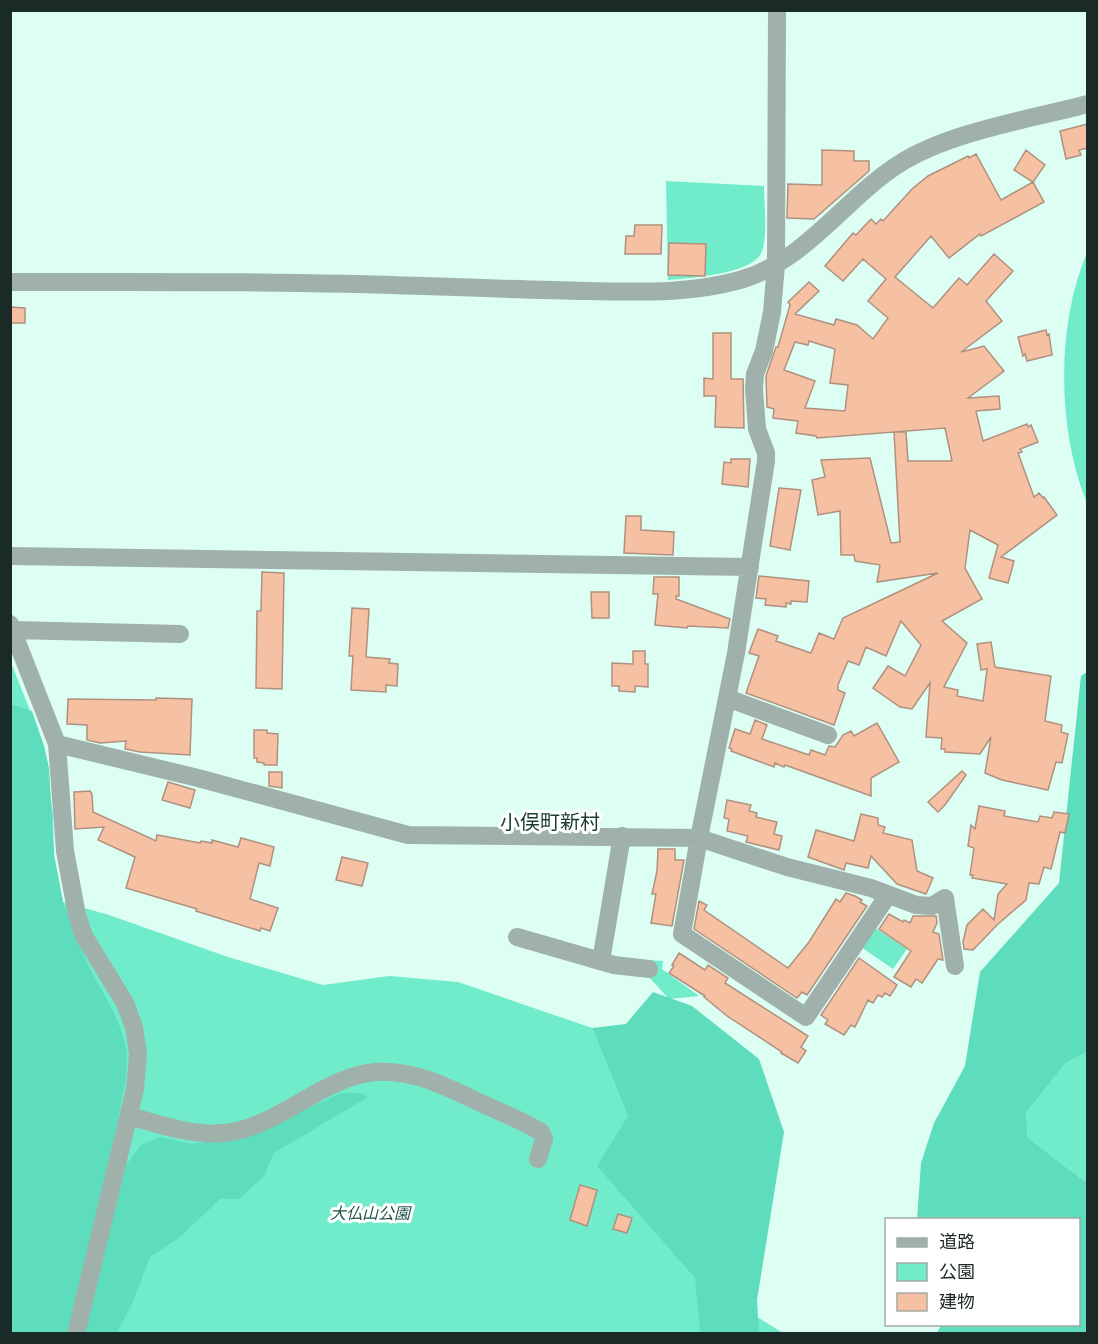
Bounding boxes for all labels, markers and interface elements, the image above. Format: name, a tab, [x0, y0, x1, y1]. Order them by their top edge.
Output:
district label: 小俣町新村	[500, 811, 600, 833]
park label: 大仏山公園	[330, 1205, 412, 1222]
legend	[885, 1218, 1080, 1326]
text: 道路	[939, 1232, 975, 1252]
text: 公園	[939, 1262, 975, 1282]
text: 建物	[939, 1292, 975, 1312]

